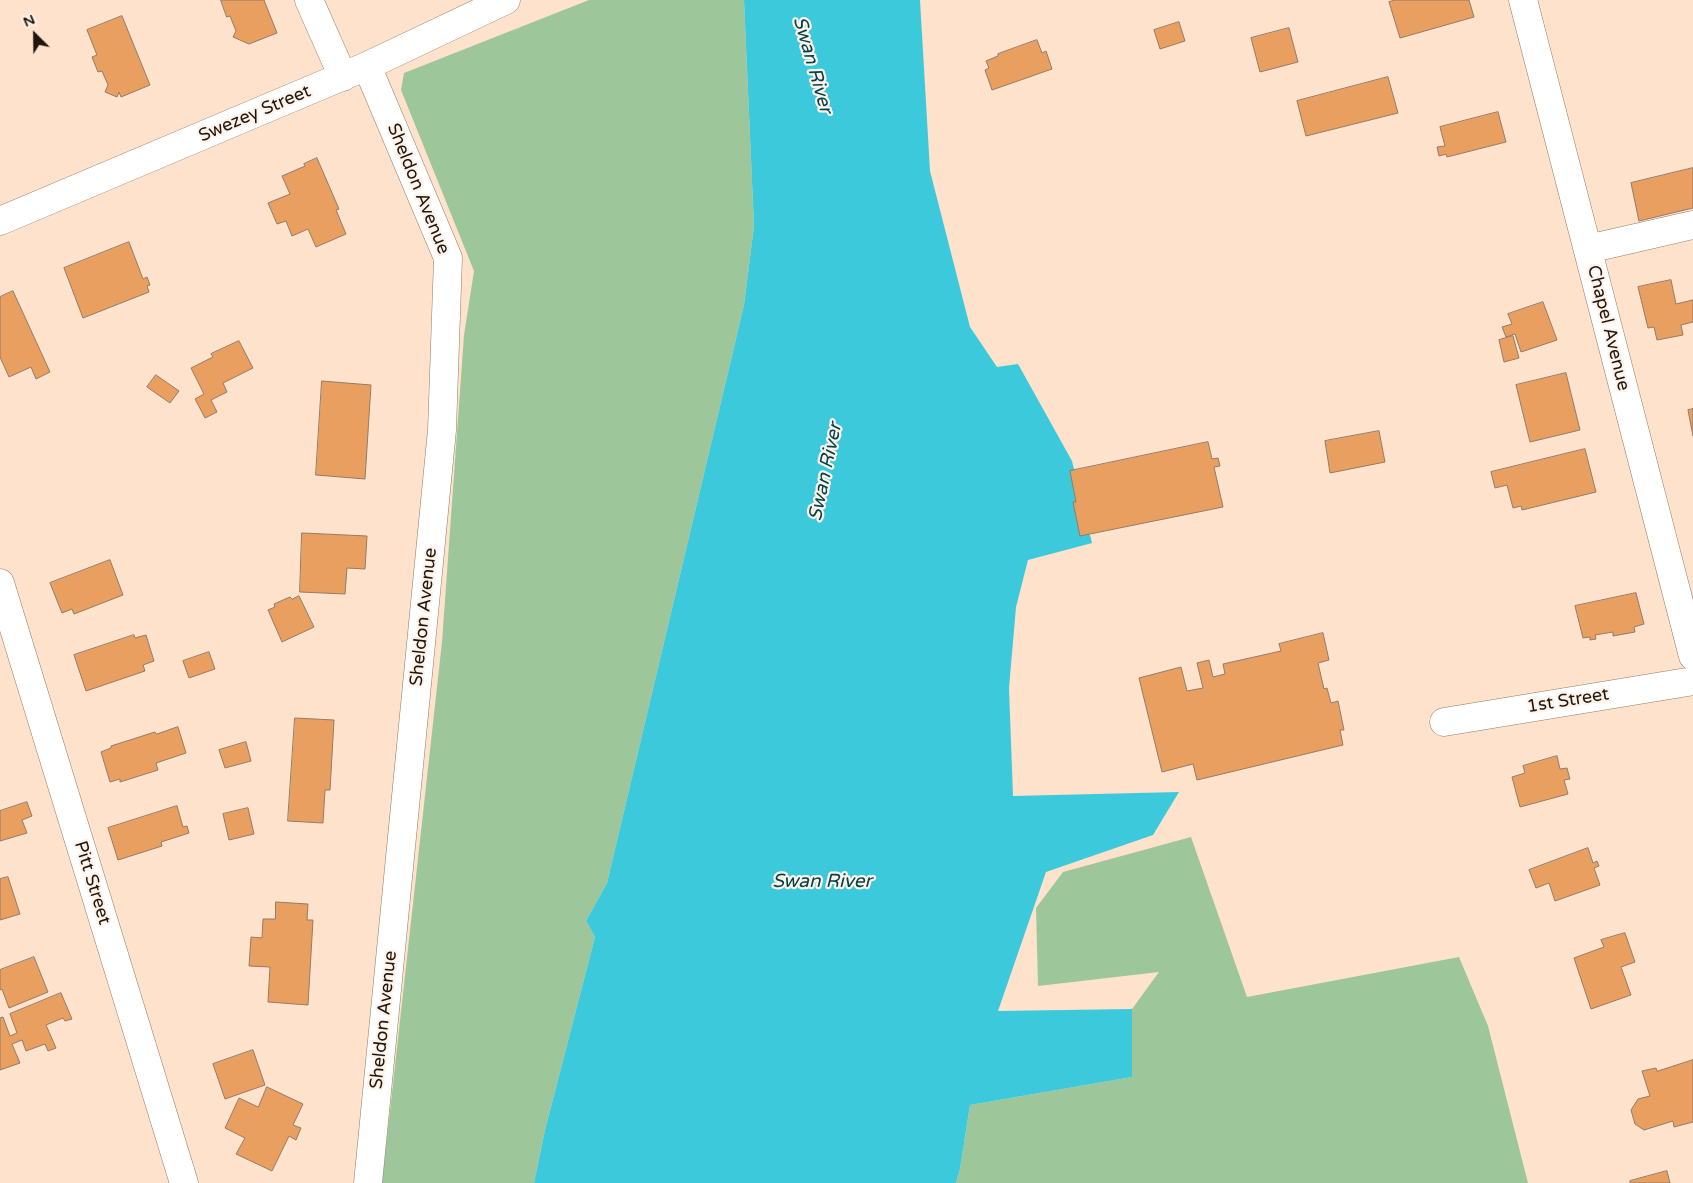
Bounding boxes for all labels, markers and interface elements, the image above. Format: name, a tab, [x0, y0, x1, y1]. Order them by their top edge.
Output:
north arrow	[10, 10, 60, 60]
text: N	[20, 11, 37, 31]
water label: Swan River	[787, 14, 837, 116]
street label: Swezey Street	[196, 81, 314, 147]
street label: Sheldon Avenue	[382, 121, 454, 257]
street label: Chapel Avenue	[1582, 263, 1634, 393]
water label: Swan River	[805, 421, 847, 523]
street label: Sheldon Avenue	[406, 547, 442, 687]
street label: 1st Street	[1525, 684, 1611, 718]
street label: Pitt Street	[69, 839, 115, 927]
water label: Swan River	[772, 871, 872, 893]
street label: Sheldon Avenue	[366, 950, 402, 1090]

